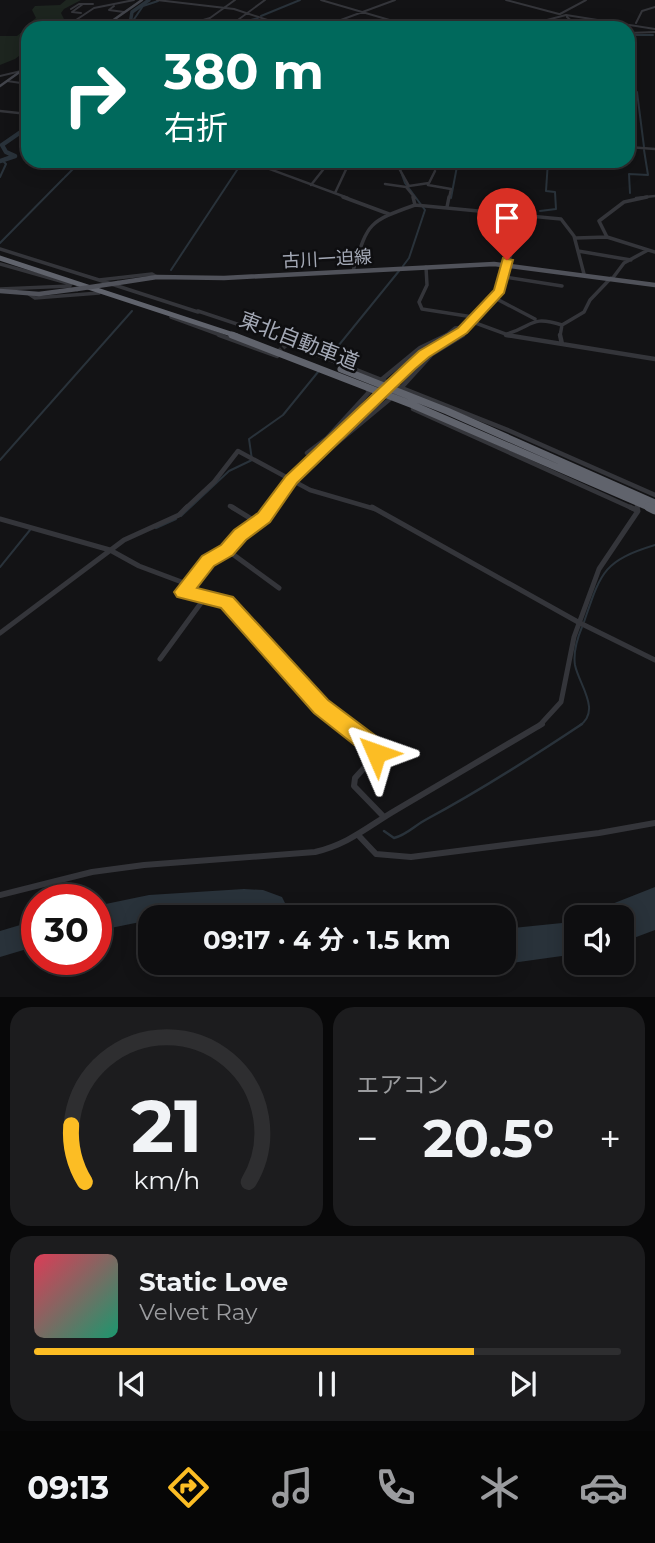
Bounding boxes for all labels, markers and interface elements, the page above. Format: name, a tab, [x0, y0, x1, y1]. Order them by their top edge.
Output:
text: 380 m	[164, 42, 324, 101]
icon: right	[49, 49, 140, 140]
text: 右折	[164, 108, 228, 147]
pin	[477, 188, 537, 260]
icon: arrive	[488, 199, 526, 237]
street label: 古川一迫線	[281, 246, 373, 272]
street label: 東北自動車道	[236, 306, 362, 375]
position arrow	[339, 716, 413, 790]
speed limit sign: 30	[21, 884, 112, 975]
map controls	[564, 905, 634, 975]
button: sound	[564, 905, 634, 975]
text: 09:17 · 4 分 · 1.5 km	[203, 924, 451, 956]
text: エアコン	[357, 1071, 449, 1099]
text: 21	[131, 1083, 202, 1171]
text: 20.5°	[423, 1107, 554, 1170]
text: −	[357, 1115, 378, 1162]
text: +	[599, 1115, 621, 1162]
text: km/h	[133, 1165, 200, 1195]
text: Static Love	[139, 1266, 288, 1298]
text: Velvet Ray	[139, 1298, 257, 1326]
icon: previous	[113, 1365, 151, 1403]
icon: pause	[308, 1365, 346, 1403]
icon: next	[504, 1365, 542, 1403]
icon: directions	[164, 1463, 213, 1512]
icon: music	[268, 1463, 317, 1512]
icon: phone	[371, 1463, 420, 1512]
icon: climate	[475, 1463, 524, 1512]
icon: car	[579, 1463, 628, 1512]
text: 09:13	[27, 1468, 109, 1507]

